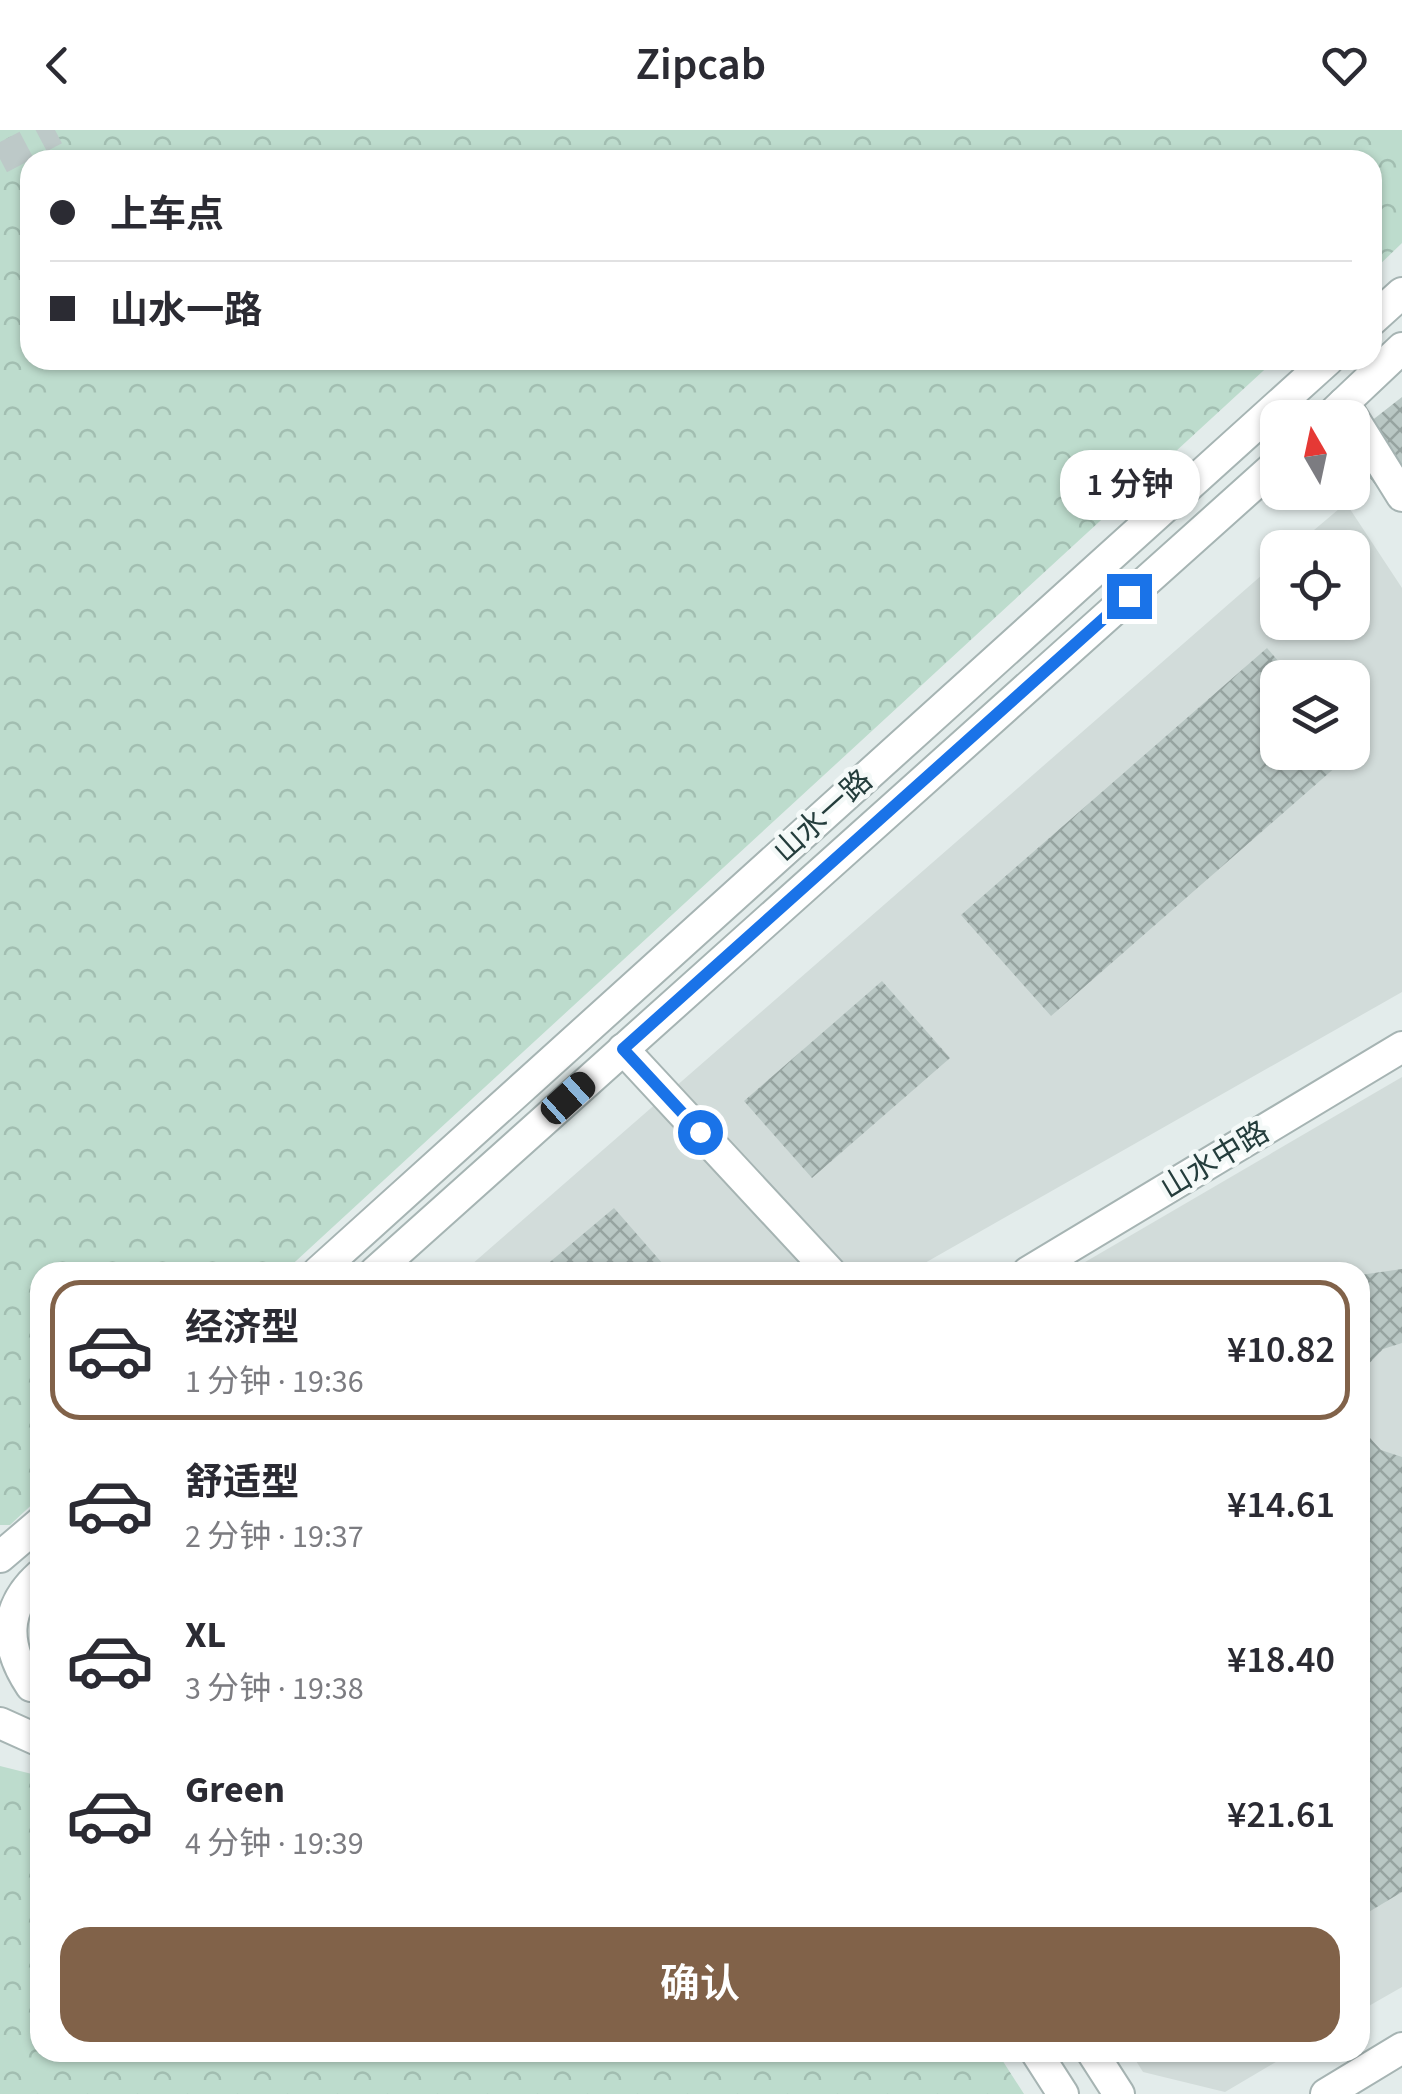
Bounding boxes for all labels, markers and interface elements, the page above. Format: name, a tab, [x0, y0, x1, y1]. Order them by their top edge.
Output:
text: Zipcab	[636, 33, 766, 97]
icon: back	[30, 38, 85, 93]
icon: heart	[1317, 38, 1372, 93]
text: 上车点	[110, 188, 224, 242]
text: 山水一路	[110, 284, 262, 338]
north arrow	[1260, 400, 1370, 510]
map controls	[1260, 400, 1370, 770]
callout: 1 分钟	[1059, 451, 1199, 521]
text: 1 分钟	[1087, 462, 1173, 508]
button: locate	[1260, 530, 1370, 640]
route end	[1107, 574, 1152, 619]
button: layers	[1260, 660, 1370, 770]
street label: 山水一路	[764, 760, 882, 872]
car	[536, 1067, 600, 1129]
route start	[678, 1110, 723, 1155]
street label: 山水中路	[1152, 1111, 1278, 1209]
text: 经济型	[185, 1301, 299, 1355]
icon: car	[65, 1305, 155, 1395]
text: ¥10.82	[1227, 1323, 1335, 1377]
text: 1 分钟 · 19:36	[185, 1359, 364, 1405]
text: 舒适型	[185, 1456, 299, 1510]
icon: car	[65, 1460, 155, 1550]
text: ¥14.61	[1227, 1478, 1335, 1532]
text: 2 分钟 · 19:37	[185, 1514, 364, 1560]
text: XL	[185, 1608, 226, 1662]
icon: car	[65, 1615, 155, 1705]
text: ¥18.40	[1227, 1633, 1335, 1687]
text: 3 分钟 · 19:38	[185, 1666, 364, 1712]
text: Green	[185, 1763, 285, 1817]
icon: car	[65, 1770, 155, 1860]
text: ¥21.61	[1227, 1788, 1335, 1842]
text: 4 分钟 · 19:39	[185, 1821, 364, 1867]
button: 确认	[60, 1927, 1340, 2042]

